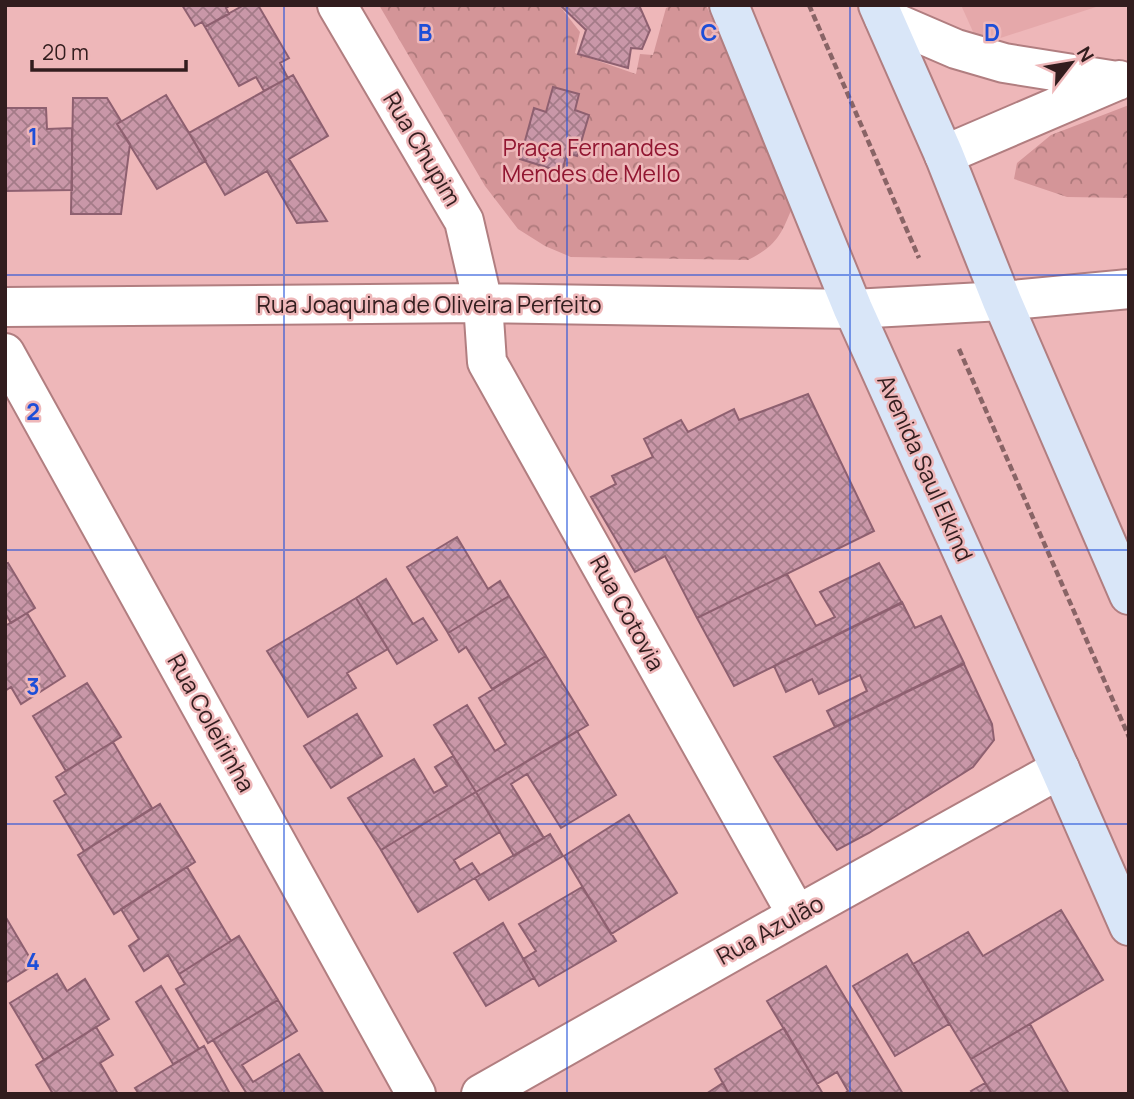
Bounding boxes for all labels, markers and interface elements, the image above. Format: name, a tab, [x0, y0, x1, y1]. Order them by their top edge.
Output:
text: B	[418, 16, 432, 48]
text: C	[701, 16, 718, 48]
text: D	[984, 16, 1000, 48]
scale bar	[32, 28, 186, 72]
north arrow	[1036, 28, 1106, 98]
text: 20 m	[42, 38, 89, 66]
text: N	[1071, 42, 1100, 67]
street label: Rua Chupim	[376, 85, 469, 212]
text: 1	[28, 120, 38, 152]
park label: Praça Fernandes Mendes de Mello	[502, 131, 680, 189]
street label: Rua Joaquina de Oliveira Perfeito	[257, 288, 602, 320]
street label: Avenida Saul Elkind	[870, 369, 981, 566]
text: 2	[26, 395, 40, 427]
street label: Rua Cotovia	[583, 549, 673, 676]
street label: Rua Coleirinha	[161, 648, 263, 797]
text: 3	[26, 670, 40, 702]
street label: Rua Azulão	[710, 887, 829, 972]
text: 4	[26, 945, 40, 977]

